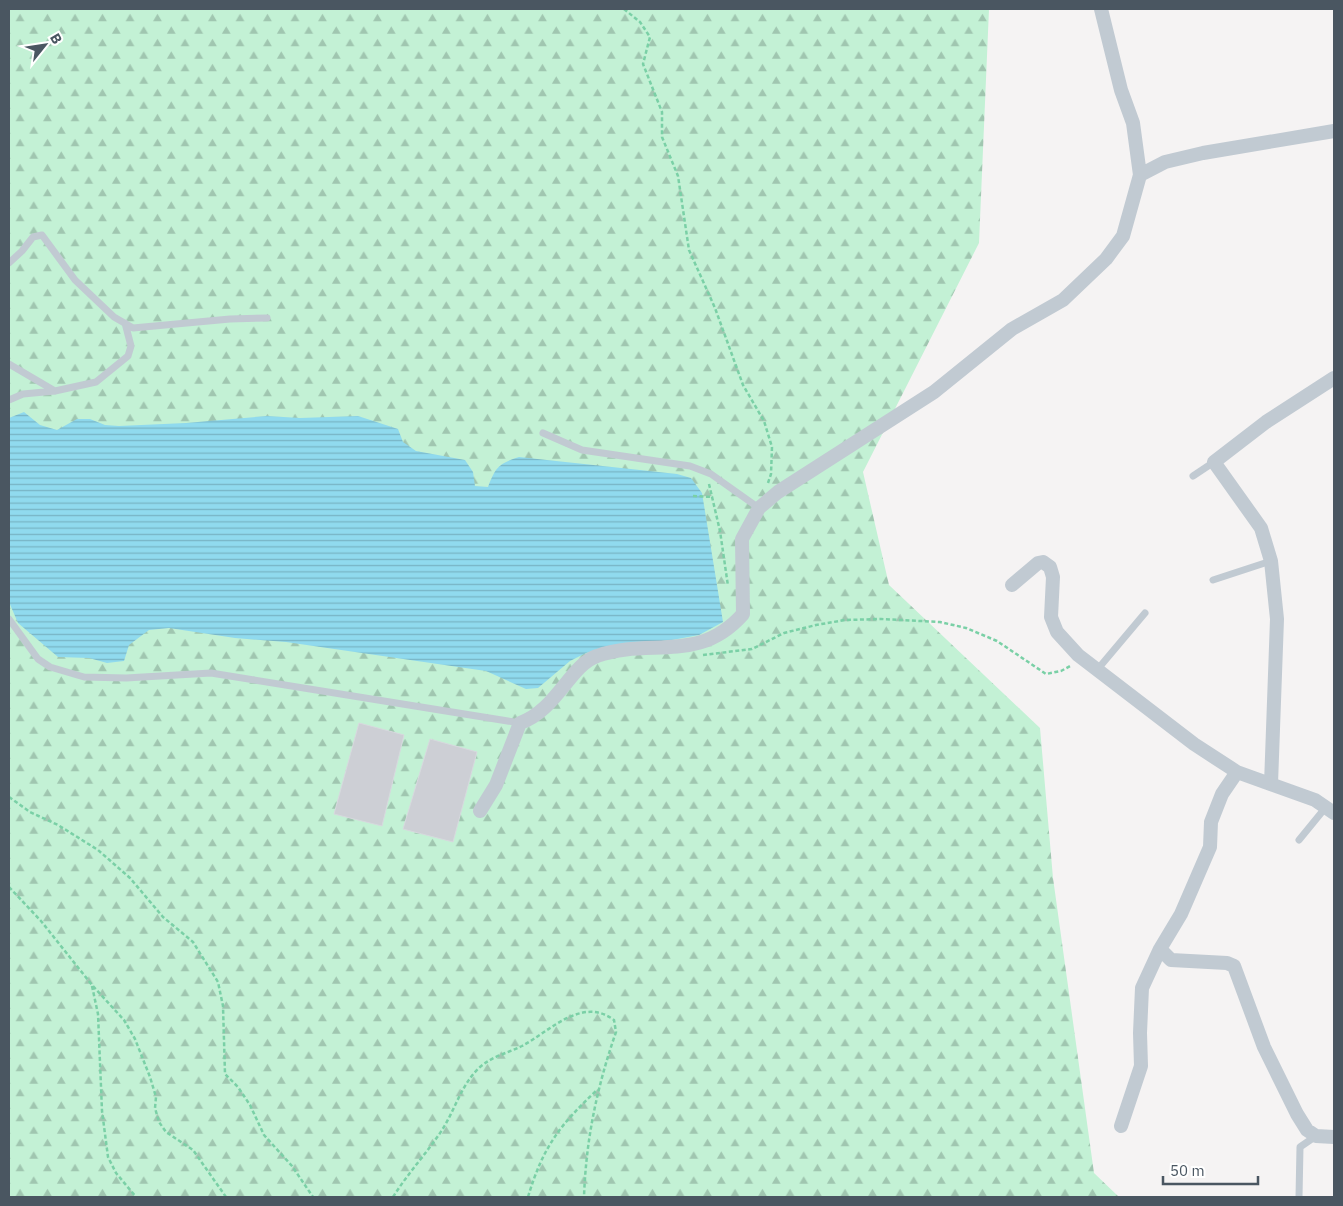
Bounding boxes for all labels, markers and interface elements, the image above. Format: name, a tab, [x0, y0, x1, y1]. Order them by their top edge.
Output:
north arrow	[20, 20, 70, 70]
text: B	[46, 30, 66, 47]
scale bar	[1163, 1154, 1258, 1186]
text: 50 m	[1170, 1161, 1205, 1180]

